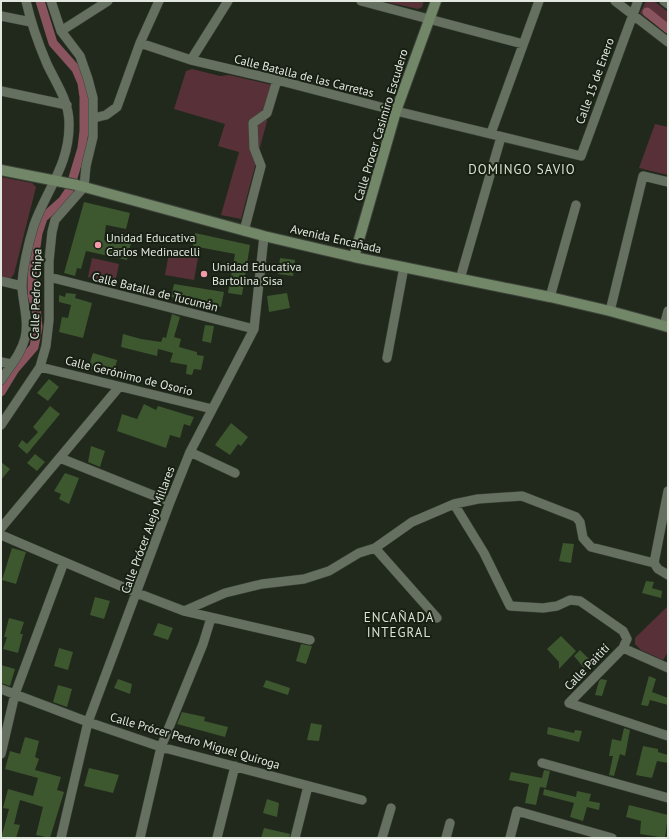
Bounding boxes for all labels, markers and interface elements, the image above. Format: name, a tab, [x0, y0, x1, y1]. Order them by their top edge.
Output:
street label: Calle 15 de Enero	[572, 36, 617, 126]
street label: Calle Procer Casimiro Escudero	[350, 47, 411, 203]
street label: Calle Batalla de las Carretas	[233, 51, 376, 100]
district label: DOMINGO SAVIO	[468, 161, 576, 178]
street label: Avenida Encañada	[289, 221, 383, 256]
place label: Unidad Educativa Carlos Medinacelli	[106, 230, 200, 259]
marker: Unidad Educativa Carlos Medinacelli	[93, 240, 103, 250]
street label: Calle Pedro Chipa	[26, 248, 45, 339]
place label: Unidad Educativa Bartolina Sisa	[212, 259, 301, 288]
street label: Calle Batalla de Tucumán	[91, 269, 220, 314]
marker: Unidad Educativa Bartolina Sisa	[199, 269, 209, 279]
street label: Calle Gerónimo de Osorio	[64, 352, 195, 399]
street label: Calle Prócer Alejo Millares	[118, 464, 178, 595]
district label: ENCAÑADA INTEGRAL	[364, 609, 434, 641]
street label: Calle Paitití	[561, 640, 613, 693]
street label: Calle Prócer Pedro Miguel Quiroga	[108, 709, 282, 772]

